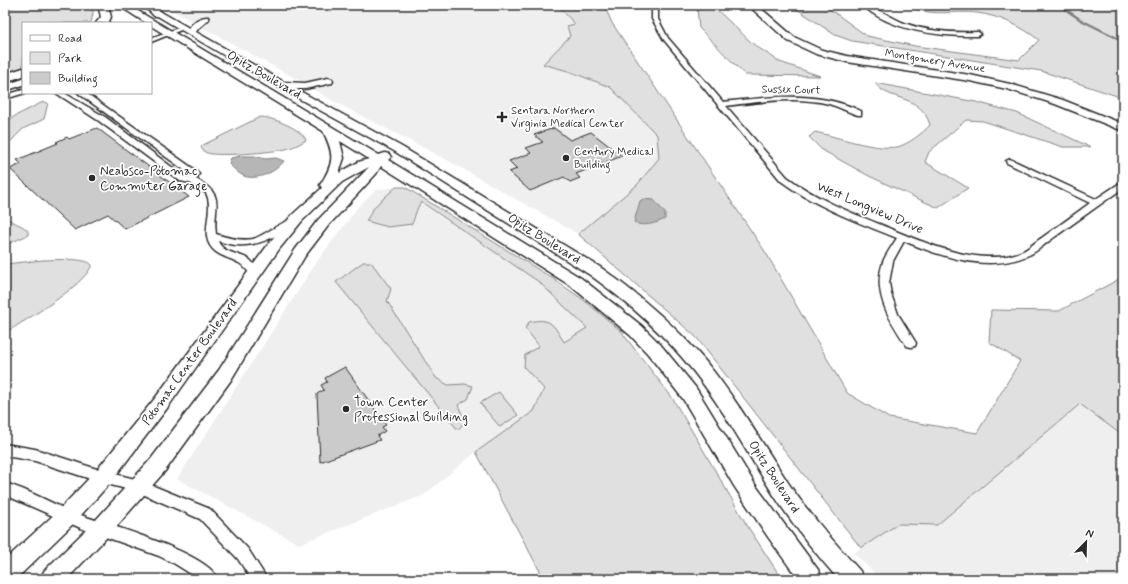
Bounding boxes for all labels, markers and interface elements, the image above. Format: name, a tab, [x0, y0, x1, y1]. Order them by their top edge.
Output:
legend	[22, 22, 152, 94]
text: Road	[58, 31, 82, 47]
street label: Montgomery Avenue	[884, 46, 987, 76]
street label: Opitz Boulevard	[224, 47, 304, 103]
text: Park	[58, 51, 82, 67]
text: Building	[58, 71, 98, 88]
street label: Sussex Court	[761, 82, 821, 98]
place label: Sentara Northern Virginia Medical Center	[511, 104, 625, 132]
marker: Sentara Northern Virginia Medical Center	[496, 111, 508, 123]
place label: Century Medical Building	[574, 145, 653, 174]
marker: Century Medical Building	[561, 153, 571, 163]
place label: Neabsco-Potomac Commuter Garage	[100, 163, 207, 197]
marker: Neabsco-Potomac Commuter Garage	[87, 173, 97, 183]
street label: West Longview Drive	[814, 178, 926, 239]
street label: Opitz Boulevard	[504, 210, 584, 268]
street label: Potomac Center Boulevard	[138, 295, 242, 429]
place label: Town Center Professional Building	[354, 394, 468, 426]
marker: Town Center Professional Building	[341, 404, 351, 414]
street label: Opitz Boulevard	[744, 438, 804, 516]
north arrow	[1066, 522, 1106, 562]
text: N	[1083, 526, 1096, 542]

